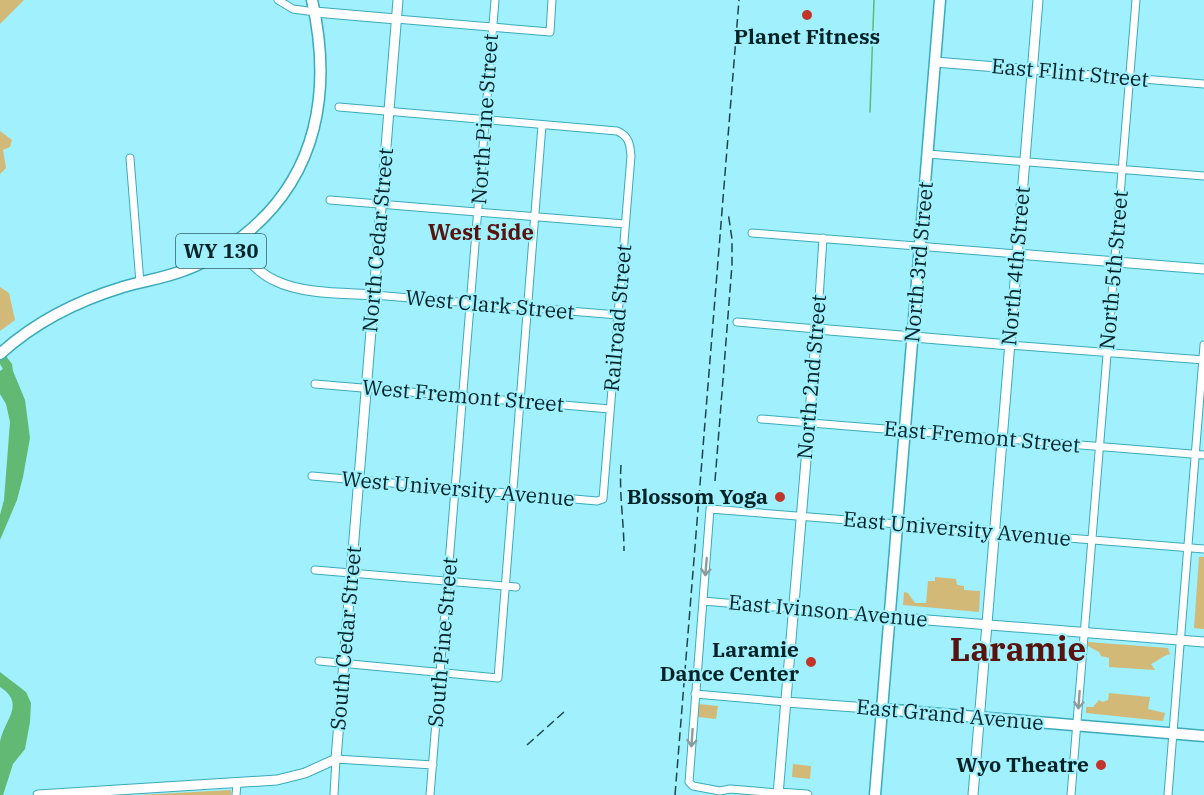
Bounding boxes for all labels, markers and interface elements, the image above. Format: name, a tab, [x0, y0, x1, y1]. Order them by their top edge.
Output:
marker: Planet Fitness	[800, 8, 814, 22]
place label: Planet Fitness	[734, 22, 880, 50]
street label: North Pine Street	[464, 33, 504, 205]
street label: East Flint Street	[990, 51, 1150, 93]
street label: North Cedar Street	[355, 146, 399, 333]
street label: North 3rd Street	[897, 180, 939, 344]
street label: North 4th Street	[994, 185, 1036, 347]
street label: North 5th Street	[1092, 189, 1134, 351]
district label: West Side	[428, 217, 534, 246]
road number: WY 130	[176, 234, 266, 268]
street label: Railroad Street	[597, 243, 637, 393]
street label: West Clark Street	[404, 283, 576, 325]
street label: North 2nd Street	[790, 293, 832, 461]
street label: West Fremont Street	[361, 372, 565, 418]
street label: East Fremont Street	[883, 413, 1081, 459]
street label: West University Avenue	[340, 464, 576, 512]
place label: Blossom Yoga	[627, 482, 768, 510]
marker: Blossom Yoga	[773, 490, 787, 504]
street label: East University Avenue	[842, 504, 1072, 552]
street label: South Cedar Street	[323, 545, 367, 731]
street label: South Pine Street	[421, 556, 463, 728]
one-way arrow	[700, 557, 711, 577]
street label: East Ivinson Avenue	[727, 587, 929, 633]
district label: Laramie	[950, 627, 1086, 670]
place label: Laramie Dance Center	[660, 635, 800, 687]
marker: Laramie Dance Center	[804, 655, 818, 669]
one-way arrow	[1073, 690, 1084, 709]
street label: East Grand Avenue	[855, 692, 1045, 736]
one-way arrow	[686, 728, 697, 747]
place label: Wyo Theatre	[956, 750, 1089, 778]
marker: Wyo Theatre	[1094, 758, 1108, 772]

